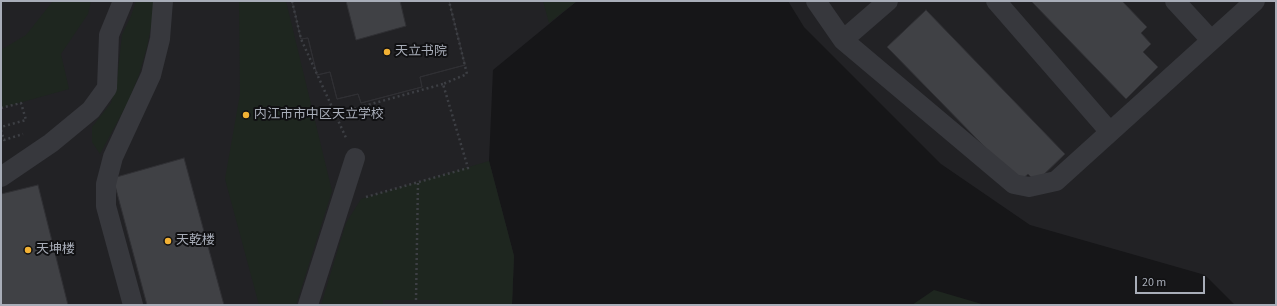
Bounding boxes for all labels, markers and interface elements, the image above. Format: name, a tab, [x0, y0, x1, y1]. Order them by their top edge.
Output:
place label: 天立书院	[395, 44, 447, 60]
marker: 天立书院	[382, 47, 392, 57]
place label: 内江市市中区天立学校	[254, 107, 384, 123]
marker: 内江市市中区天立学校	[241, 110, 251, 120]
place label: 天乾楼	[176, 233, 215, 249]
marker: 天乾楼	[163, 236, 173, 246]
place label: 天坤楼	[36, 242, 75, 258]
marker: 天坤楼	[23, 245, 33, 255]
scale bar	[1137, 268, 1207, 294]
text: 20 m	[1142, 274, 1166, 291]

